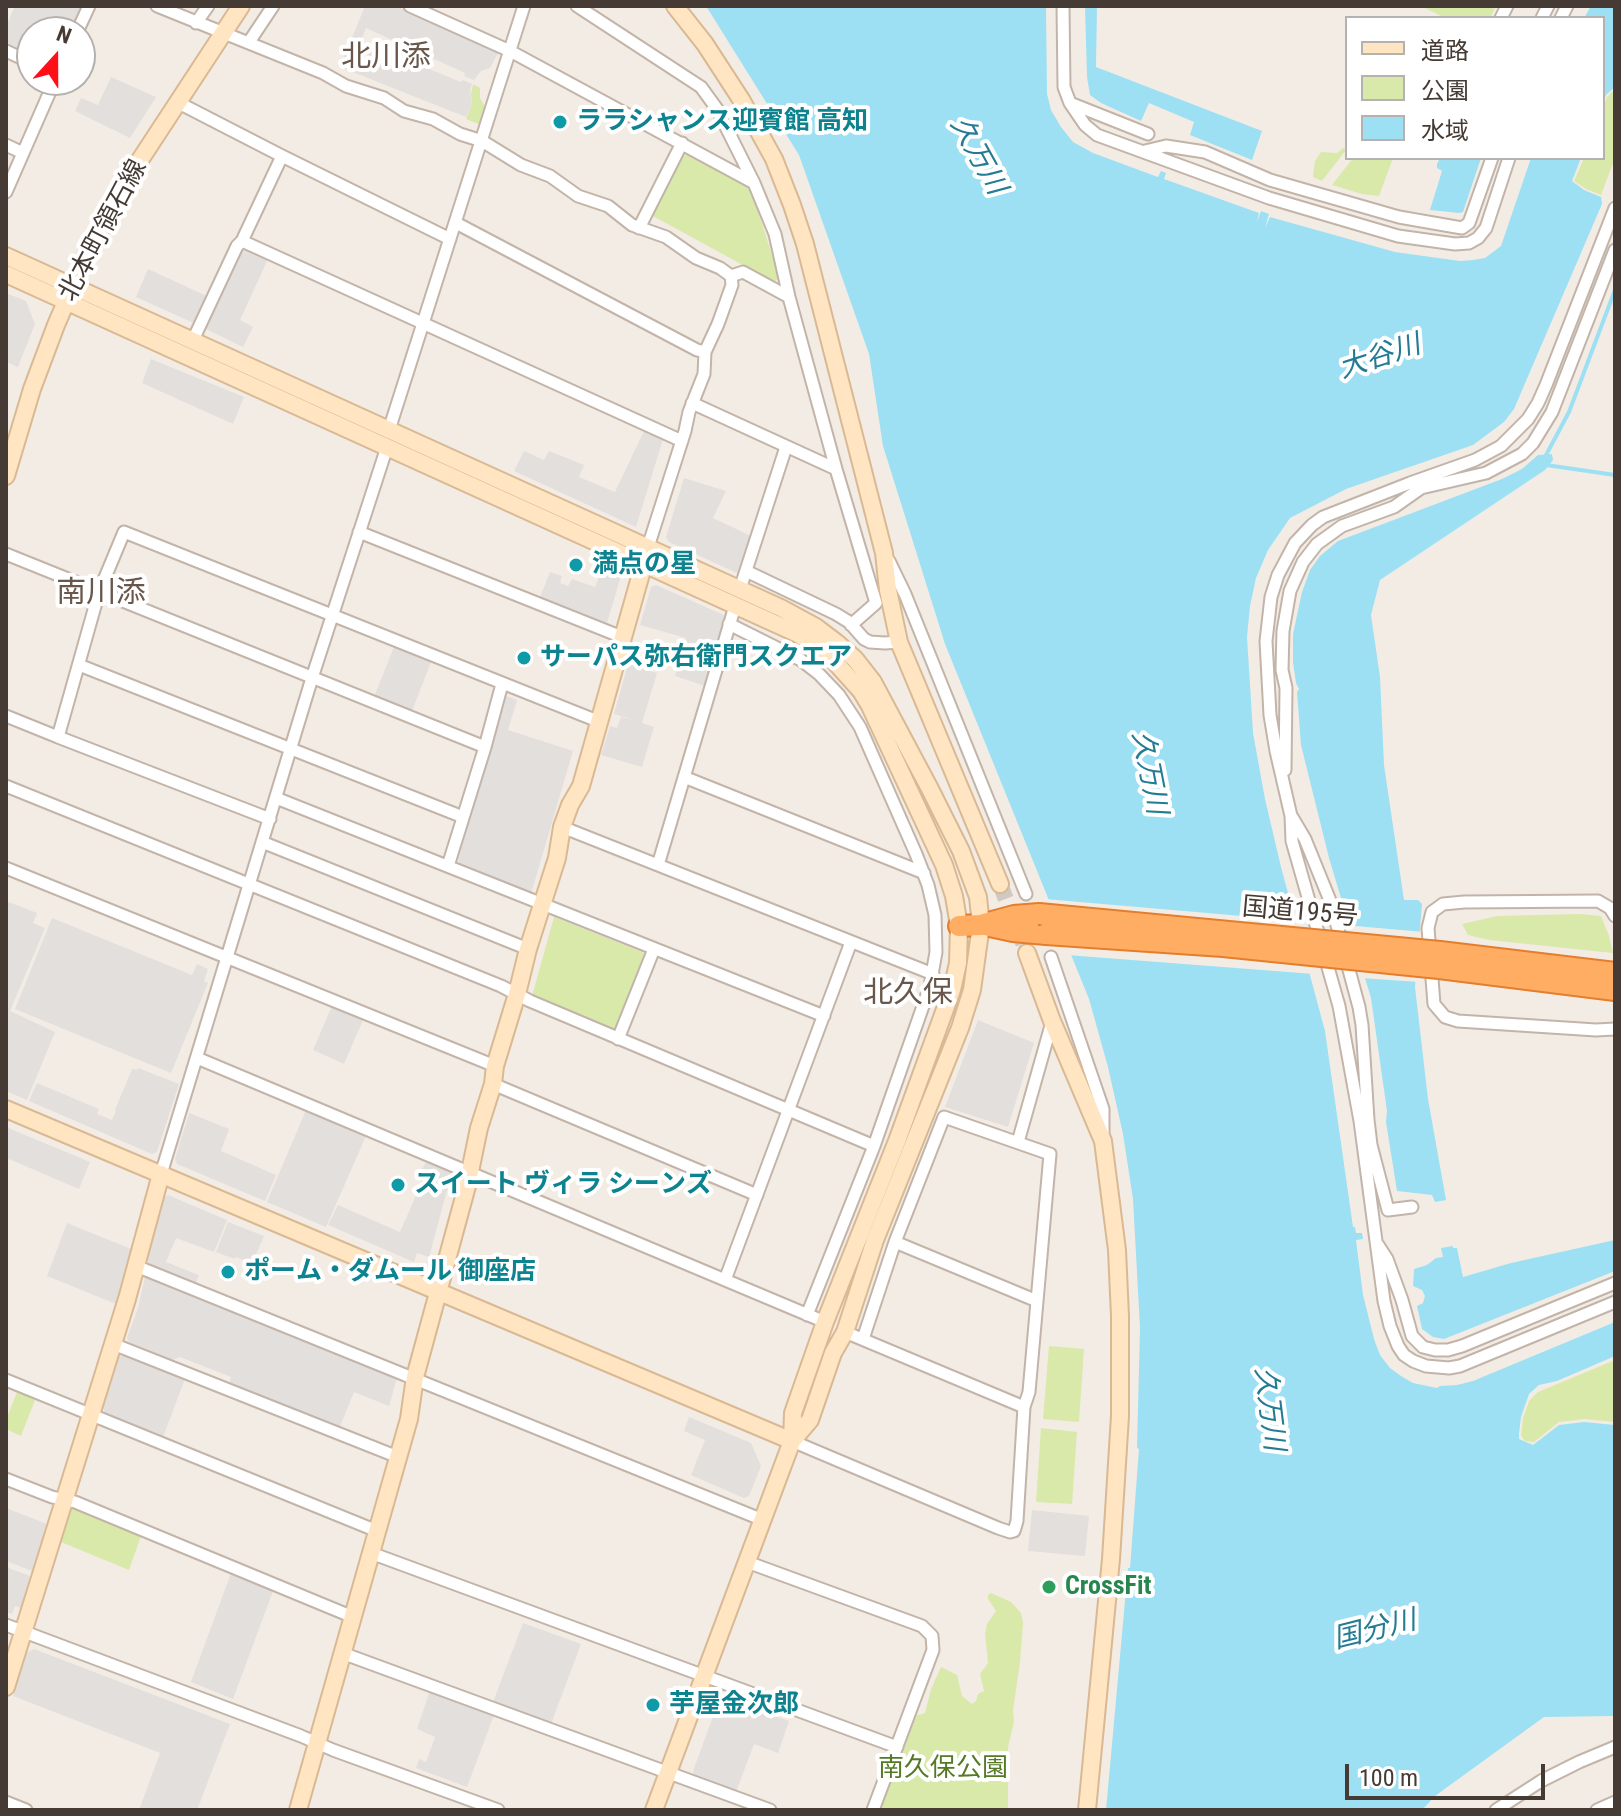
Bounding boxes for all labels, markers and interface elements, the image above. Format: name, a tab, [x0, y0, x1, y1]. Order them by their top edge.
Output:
north arrow	[16, 16, 96, 96]
legend	[1345, 16, 1605, 160]
text: N	[53, 21, 75, 49]
text: 道路	[1421, 37, 1469, 65]
district label: 北川添	[341, 40, 431, 76]
text: 公園	[1421, 77, 1469, 105]
place label: ララシャンス迎賓館 高知	[576, 106, 868, 138]
water label: 久万川	[942, 111, 1012, 201]
marker: ララシャンス迎賓館 高知	[551, 113, 569, 131]
text: 水域	[1421, 117, 1469, 145]
street label: 北本町領石線	[54, 155, 154, 307]
water label: 大谷川	[1335, 329, 1425, 387]
place label: 満点の星	[592, 549, 696, 581]
marker: 満点の星	[567, 556, 585, 574]
district label: 南川添	[56, 576, 146, 612]
place label: サーパス弥右衛門スクエア	[540, 642, 852, 674]
marker: サーパス弥右衛門スクエア	[515, 649, 533, 667]
water label: 久万川	[1123, 729, 1173, 817]
street label: 国道195号	[1241, 892, 1359, 934]
district label: 北久保	[863, 976, 953, 1012]
place label: スイート ヴィラ シーンズ	[414, 1169, 712, 1201]
marker: スイート ヴィラ シーンズ	[389, 1176, 407, 1194]
place label: ポーム・ダムール 御座店	[244, 1256, 536, 1288]
marker: ポーム・ダムール 御座店	[219, 1263, 237, 1281]
water label: 久万川	[1246, 1365, 1290, 1453]
place label: CrossFit	[1065, 1571, 1151, 1603]
marker: CrossFit	[1040, 1578, 1058, 1596]
water label: 国分川	[1330, 1605, 1420, 1657]
place label: 芋屋金次郎	[669, 1689, 799, 1721]
marker: 芋屋金次郎	[644, 1696, 662, 1714]
scale bar	[1349, 1748, 1549, 1798]
park label: 南久保公園	[878, 1753, 1008, 1785]
text: 100 m	[1359, 1764, 1418, 1792]

